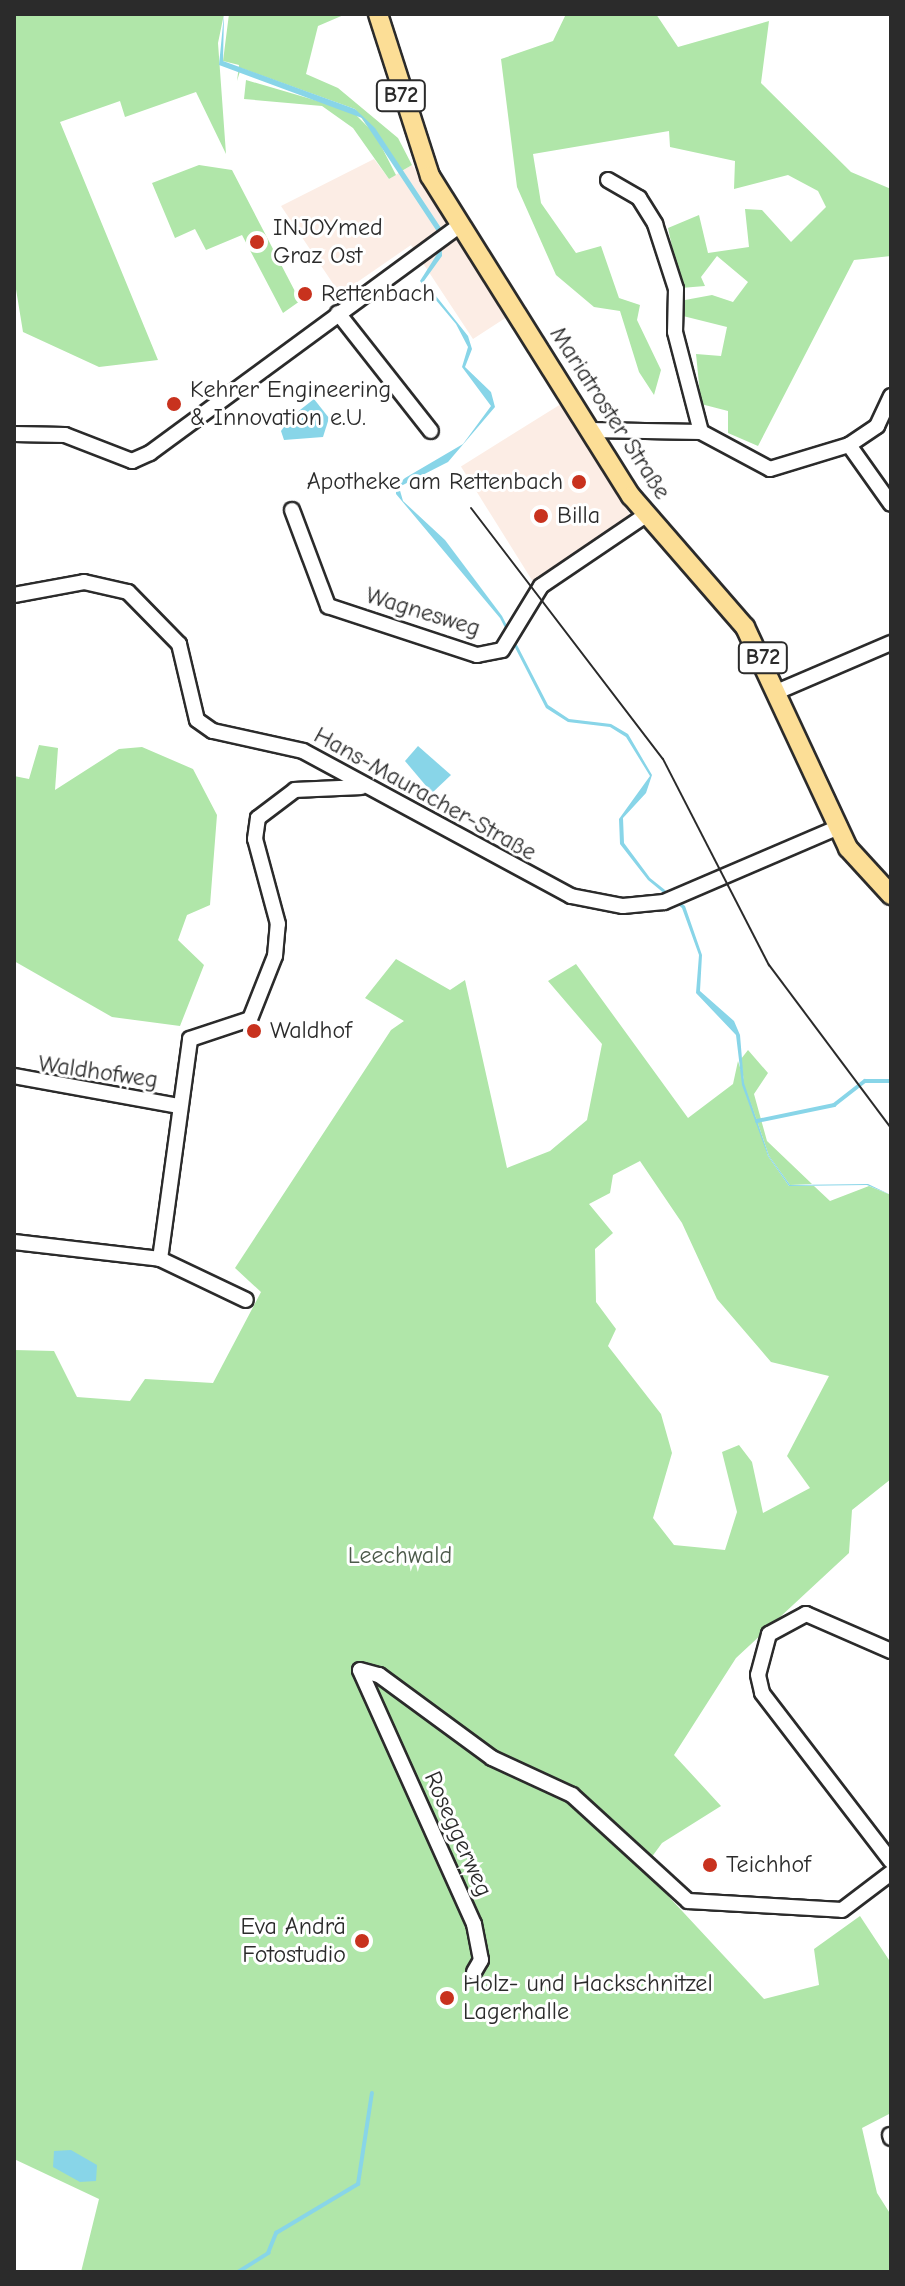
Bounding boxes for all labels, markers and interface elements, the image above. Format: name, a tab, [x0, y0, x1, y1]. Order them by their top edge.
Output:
road number: B72	[375, 78, 427, 114]
place label: INJOYmed Graz Ost	[273, 214, 383, 270]
marker: INJOYmed Graz Ost	[248, 233, 266, 251]
place label: Rettenbach	[321, 280, 435, 308]
marker: Rettenbach	[296, 285, 314, 303]
street label: Mariatroster Straße	[543, 321, 677, 505]
place label: Kehrer Engineering & Innovation e.U.	[190, 376, 391, 432]
marker: Kehrer Engineering & Innovation e.U.	[165, 395, 183, 413]
place label: Apotheke am Rettenbach	[307, 468, 563, 496]
marker: Apotheke am Rettenbach	[570, 473, 588, 491]
place label: Billa	[557, 502, 600, 530]
marker: Billa	[532, 507, 550, 525]
street label: Wagnesweg	[362, 581, 484, 643]
road number: B72	[737, 640, 789, 676]
street label: Hans-Mauracher-Straße	[309, 721, 541, 867]
place label: Waldhof	[270, 1017, 352, 1045]
marker: Waldhof	[245, 1022, 263, 1040]
street label: Waldhofweg	[36, 1049, 160, 1095]
park label: Leechwald	[348, 1542, 452, 1570]
street label: Roseggerweg	[418, 1767, 498, 1901]
place label: Teichhof	[726, 1851, 811, 1879]
marker: Teichhof	[701, 1856, 719, 1874]
place label: Eva Andrä Fotostudio	[240, 1913, 346, 1969]
marker: Eva Andrä Fotostudio	[353, 1932, 371, 1950]
place label: Holz- und Hackschnitzel Lagerhalle	[463, 1970, 713, 2026]
marker: Holz- und Hackschnitzel Lagerhalle	[438, 1989, 456, 2007]

